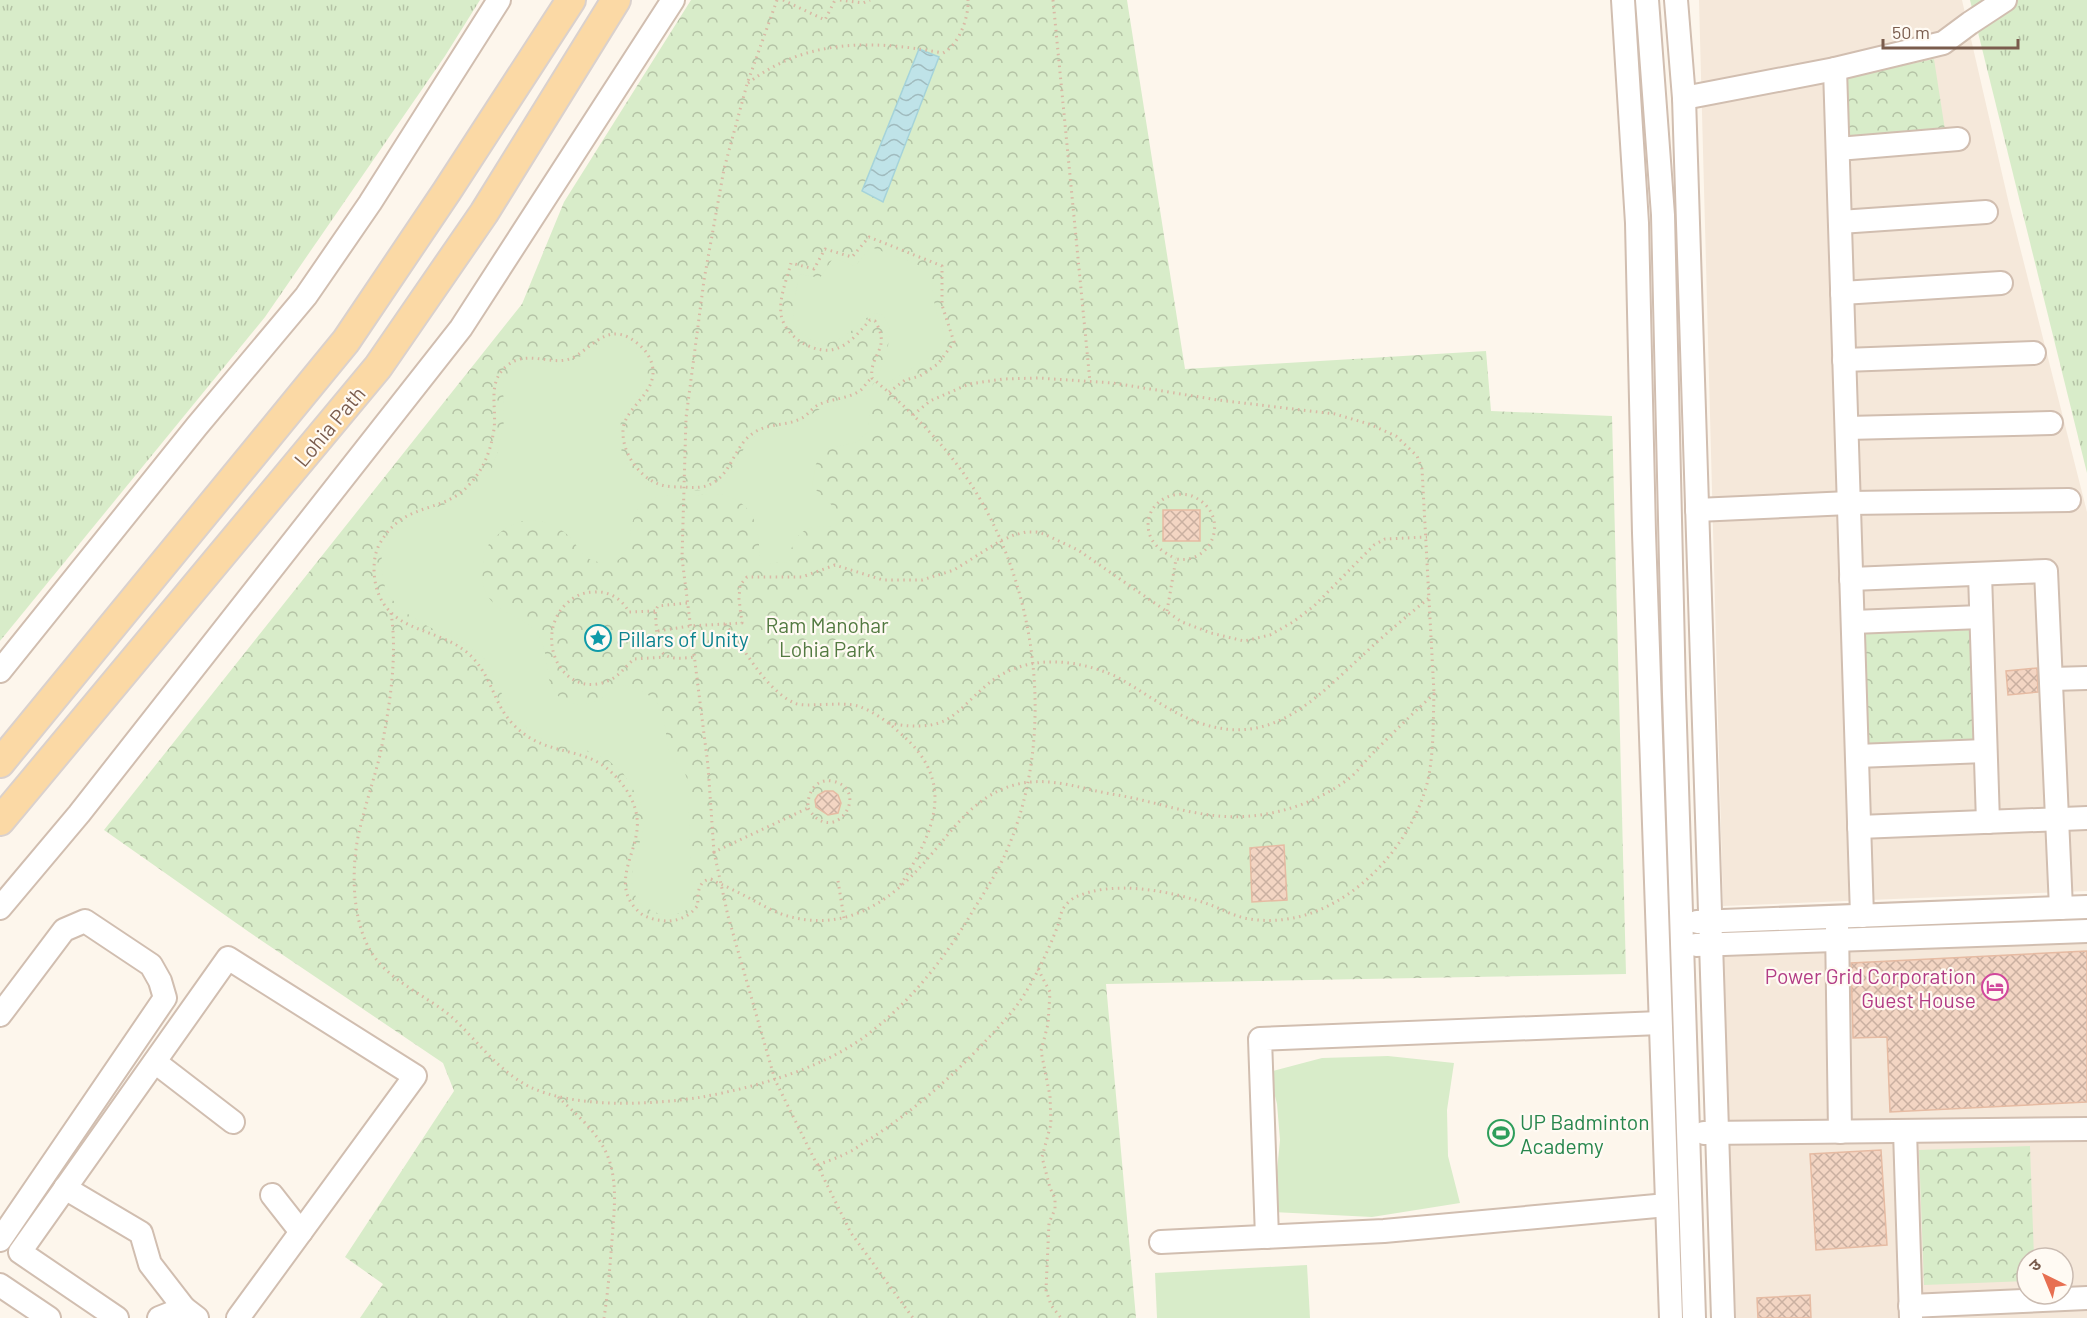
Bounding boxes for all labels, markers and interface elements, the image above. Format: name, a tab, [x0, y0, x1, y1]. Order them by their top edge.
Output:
scale bar	[1883, 12, 2018, 50]
text: 50 m	[1892, 21, 1930, 43]
street label: Lohia Path	[288, 381, 370, 471]
park label: Ram Manohar Lohia Park	[765, 612, 889, 661]
place icon: Pillars of Unity	[583, 623, 613, 653]
place label: Pillars of Unity	[618, 626, 749, 651]
place label: Power Grid Corporation Guest House	[1765, 963, 1976, 1012]
hotel icon: Power Grid Corporation Guest House	[1980, 972, 2010, 1002]
place label: UP Badminton Academy	[1520, 1109, 1650, 1158]
sports icon: UP Badminton Academy	[1486, 1118, 1516, 1148]
north arrow	[2015, 1246, 2075, 1306]
text: उ	[2025, 1254, 2045, 1275]

